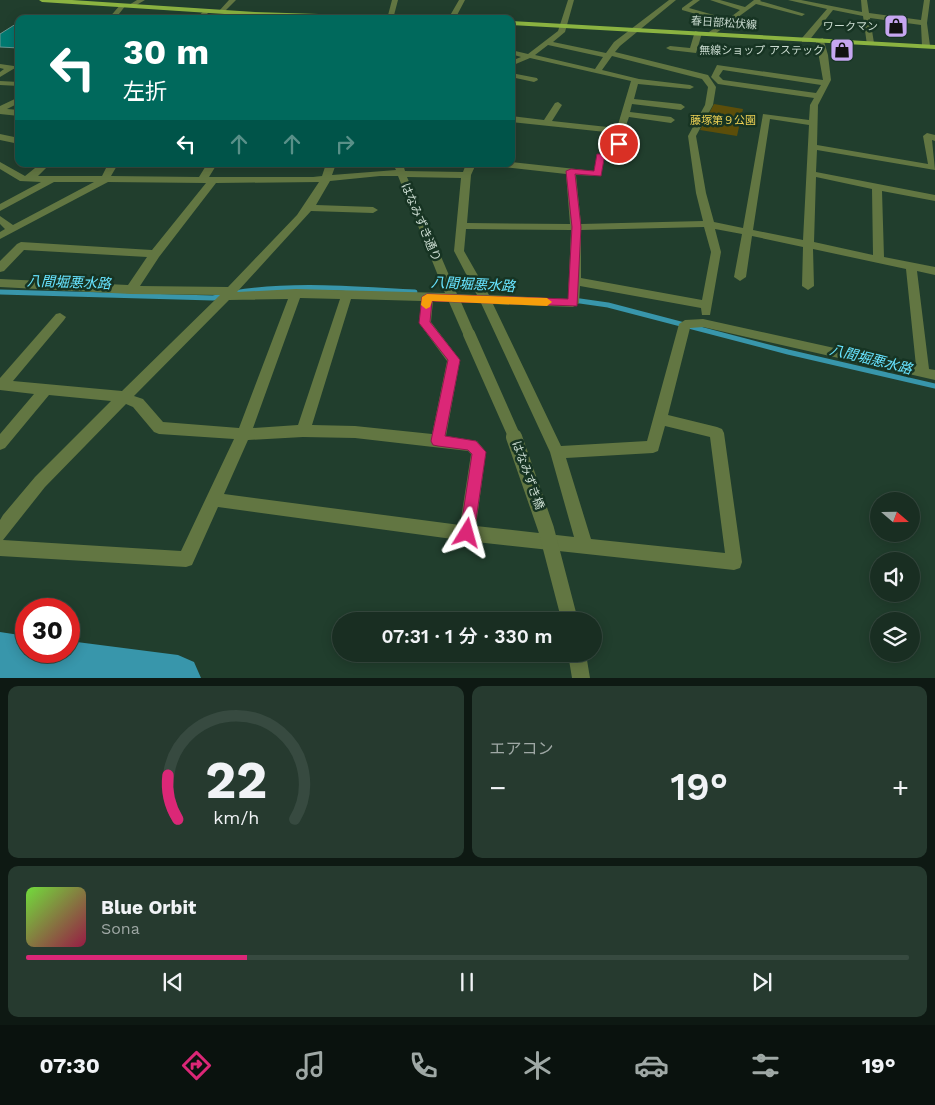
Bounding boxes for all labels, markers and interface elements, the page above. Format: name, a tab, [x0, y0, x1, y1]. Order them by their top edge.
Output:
shop icon: ワークマン	[883, 13, 909, 39]
street label: 春日部松伏線	[691, 14, 757, 32]
place label: ワークマン	[823, 20, 878, 33]
text: 30 m	[123, 31, 209, 73]
icon: left	[40, 35, 105, 100]
shop icon: 無線ショップ アステック	[829, 37, 855, 63]
place label: 無線ショップ アステック	[699, 44, 824, 57]
text: 左折	[123, 79, 167, 104]
park label: 藤塚第９公園	[690, 114, 756, 127]
pin	[598, 123, 640, 165]
icon: left	[172, 130, 200, 158]
icon: ahead	[225, 130, 253, 158]
icon: ahead	[278, 130, 306, 158]
icon: right	[331, 130, 359, 158]
icon: arrive	[605, 130, 633, 158]
street label: はなみずき通り	[398, 181, 444, 263]
water label: 八間堀悪水路	[27, 273, 112, 291]
water label: 八間堀悪水路	[431, 274, 516, 294]
water label: 八間堀悪水路	[828, 341, 915, 377]
street label: はなみずき橋	[509, 439, 547, 511]
north arrow	[870, 492, 920, 542]
map controls	[870, 492, 920, 662]
position arrow	[440, 506, 492, 558]
button: sound	[870, 552, 920, 602]
speed limit sign: 30	[15, 598, 80, 663]
button: layers	[870, 612, 920, 662]
text: 07:31 · 1 分 · 330 m	[381, 625, 553, 648]
text: エアコン	[490, 739, 554, 758]
text: 22	[205, 750, 267, 811]
text: 19°	[670, 765, 728, 809]
text: −	[490, 771, 506, 804]
text: +	[892, 771, 909, 804]
text: km/h	[213, 807, 259, 828]
text: Blue Orbit	[101, 896, 196, 919]
text: Sona	[101, 919, 140, 938]
icon: previous	[159, 968, 187, 996]
icon: pause	[453, 968, 481, 996]
icon: next	[748, 968, 776, 996]
icon: directions	[179, 1048, 214, 1083]
icon: music	[293, 1048, 328, 1083]
icon: phone	[406, 1048, 441, 1083]
icon: climate	[520, 1048, 555, 1083]
icon: car	[634, 1048, 669, 1083]
icon: filters	[748, 1048, 783, 1083]
text: 07:30	[39, 1053, 100, 1078]
text: 19°	[862, 1053, 896, 1078]

